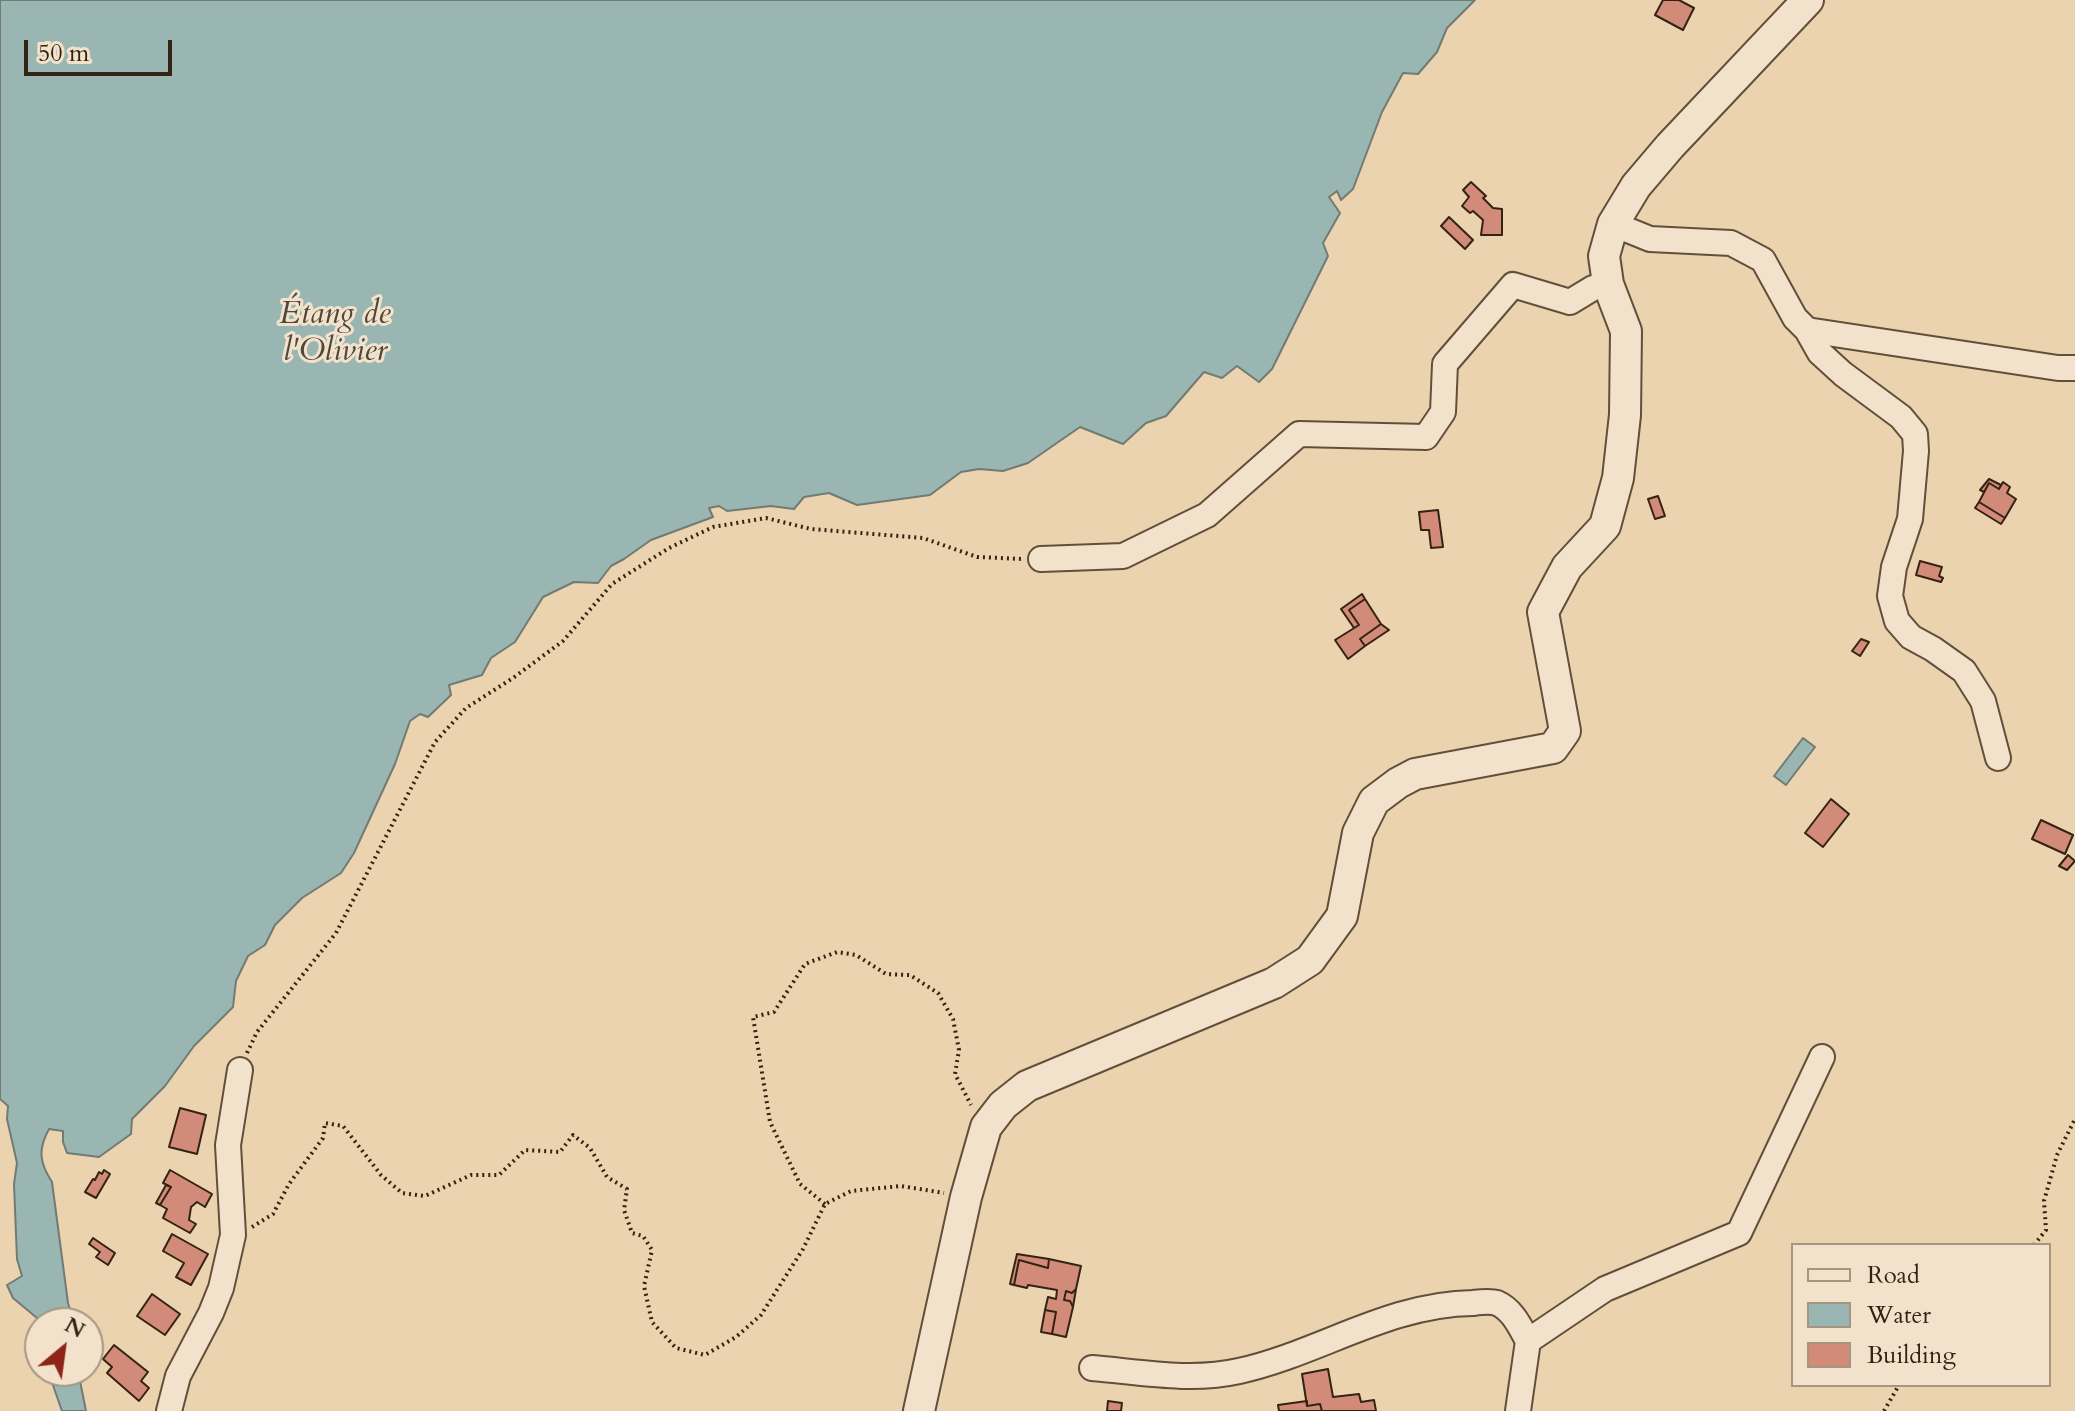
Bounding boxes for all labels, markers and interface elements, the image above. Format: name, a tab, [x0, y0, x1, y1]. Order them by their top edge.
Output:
scale bar	[28, 24, 176, 74]
text: 50 m	[38, 37, 89, 70]
water label: Étang de l'Olivier	[279, 297, 391, 372]
legend	[1791, 1243, 2051, 1387]
text: Road	[1867, 1259, 1920, 1292]
text: Water	[1867, 1299, 1931, 1332]
north arrow	[24, 1307, 104, 1387]
text: N	[59, 1310, 90, 1346]
text: Building	[1867, 1339, 1956, 1372]

